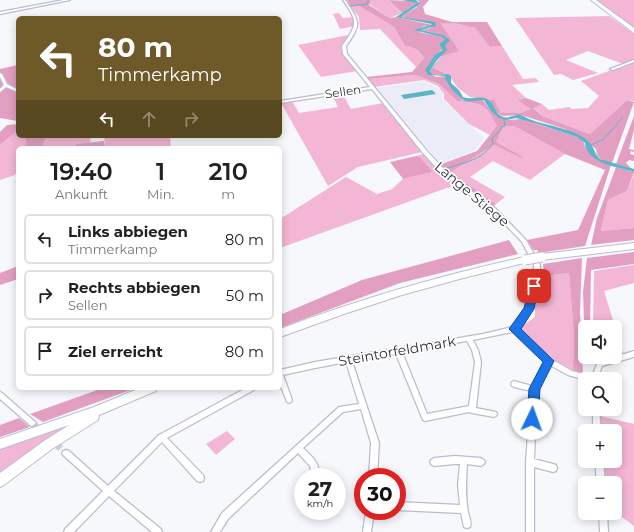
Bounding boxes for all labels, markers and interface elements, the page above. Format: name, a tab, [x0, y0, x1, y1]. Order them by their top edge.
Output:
text: 80 m	[98, 30, 173, 64]
icon: left	[32, 32, 84, 84]
text: Timmerkamp	[98, 64, 222, 86]
street label: Sellen	[324, 82, 362, 101]
icon: left	[96, 108, 118, 130]
icon: ahead	[138, 108, 160, 130]
icon: right	[180, 108, 202, 130]
text: 19:40	[50, 157, 113, 186]
text: 1	[156, 157, 165, 186]
text: 210	[209, 157, 248, 186]
street label: Lange Stiege	[431, 157, 513, 231]
text: Ankunft	[55, 186, 108, 202]
text: Min.	[147, 186, 174, 202]
text: m	[221, 186, 235, 202]
text: Links abbiegen	[68, 222, 188, 241]
icon: left	[34, 228, 56, 250]
text: 80 m	[225, 230, 264, 249]
text: Timmerkamp	[68, 241, 157, 257]
pin	[517, 269, 551, 303]
icon: arrive	[523, 275, 545, 297]
text: Rechts abbiegen	[68, 278, 201, 297]
icon: right	[34, 284, 56, 306]
text: 50 m	[226, 286, 264, 305]
text: Sellen	[68, 297, 107, 313]
map controls	[578, 320, 622, 520]
button: sound	[578, 320, 622, 364]
street label: Steintorfeldmark	[337, 332, 458, 370]
icon: arrive	[34, 340, 56, 362]
text: Ziel erreicht	[68, 342, 163, 361]
text: 80 m	[225, 342, 264, 361]
button: search	[578, 372, 622, 416]
position arrow	[511, 398, 553, 440]
button: +	[578, 424, 622, 468]
speed limit sign: 30	[354, 468, 406, 520]
button: −	[578, 476, 622, 520]
text: 27	[308, 477, 332, 501]
text: km/h	[307, 497, 333, 510]

